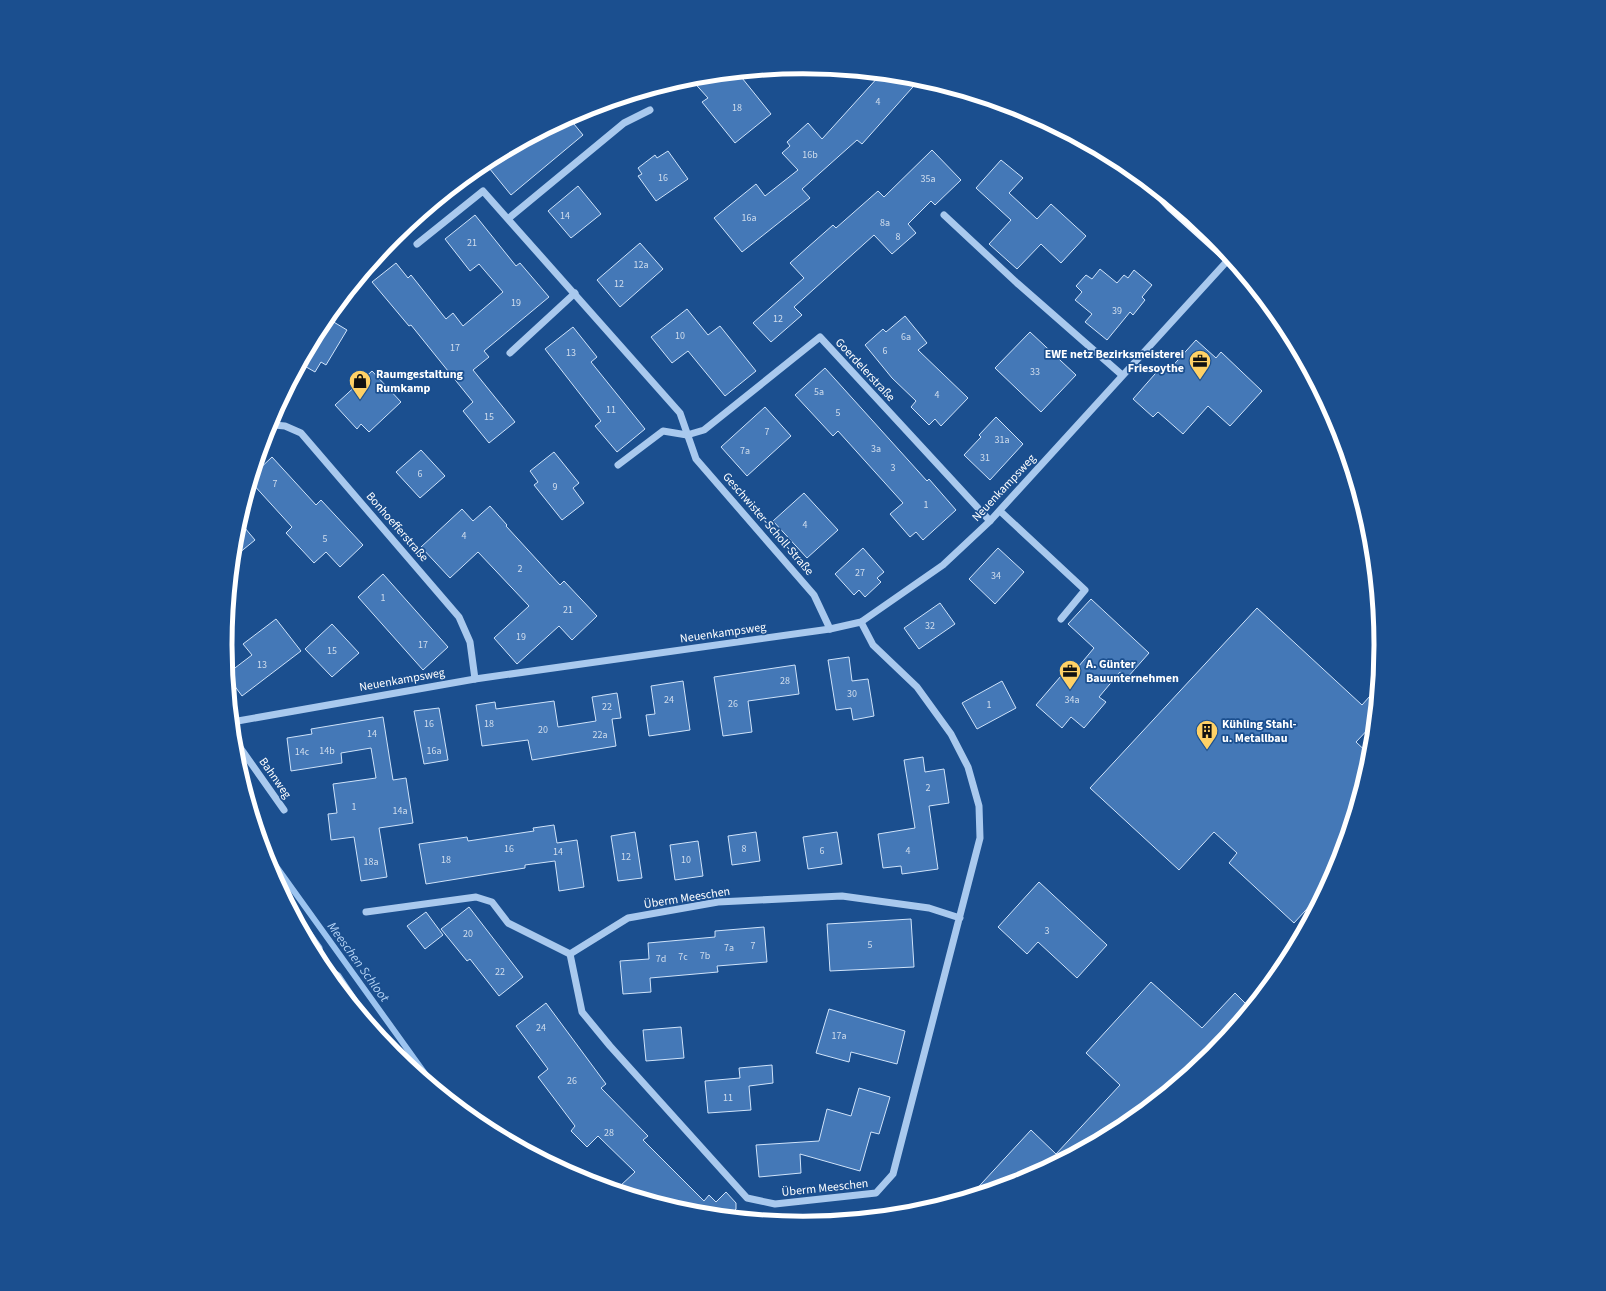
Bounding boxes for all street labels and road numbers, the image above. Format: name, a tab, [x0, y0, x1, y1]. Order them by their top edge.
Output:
street label: Goerdelerstraße	[831, 334, 899, 406]
street label: Neuenkampsweg	[968, 450, 1040, 526]
street label: Geschwister-Scholl-Straße	[718, 469, 818, 579]
street label: Bonhoefferstraße	[362, 488, 432, 566]
street label: Neuenkampsweg	[679, 619, 767, 647]
street label: Neuenkampsweg	[358, 664, 446, 696]
street label: Bahnweg	[255, 754, 295, 802]
street label: Überm Meeschen	[643, 883, 731, 913]
street label: Überm Meeschen	[781, 1175, 869, 1201]

